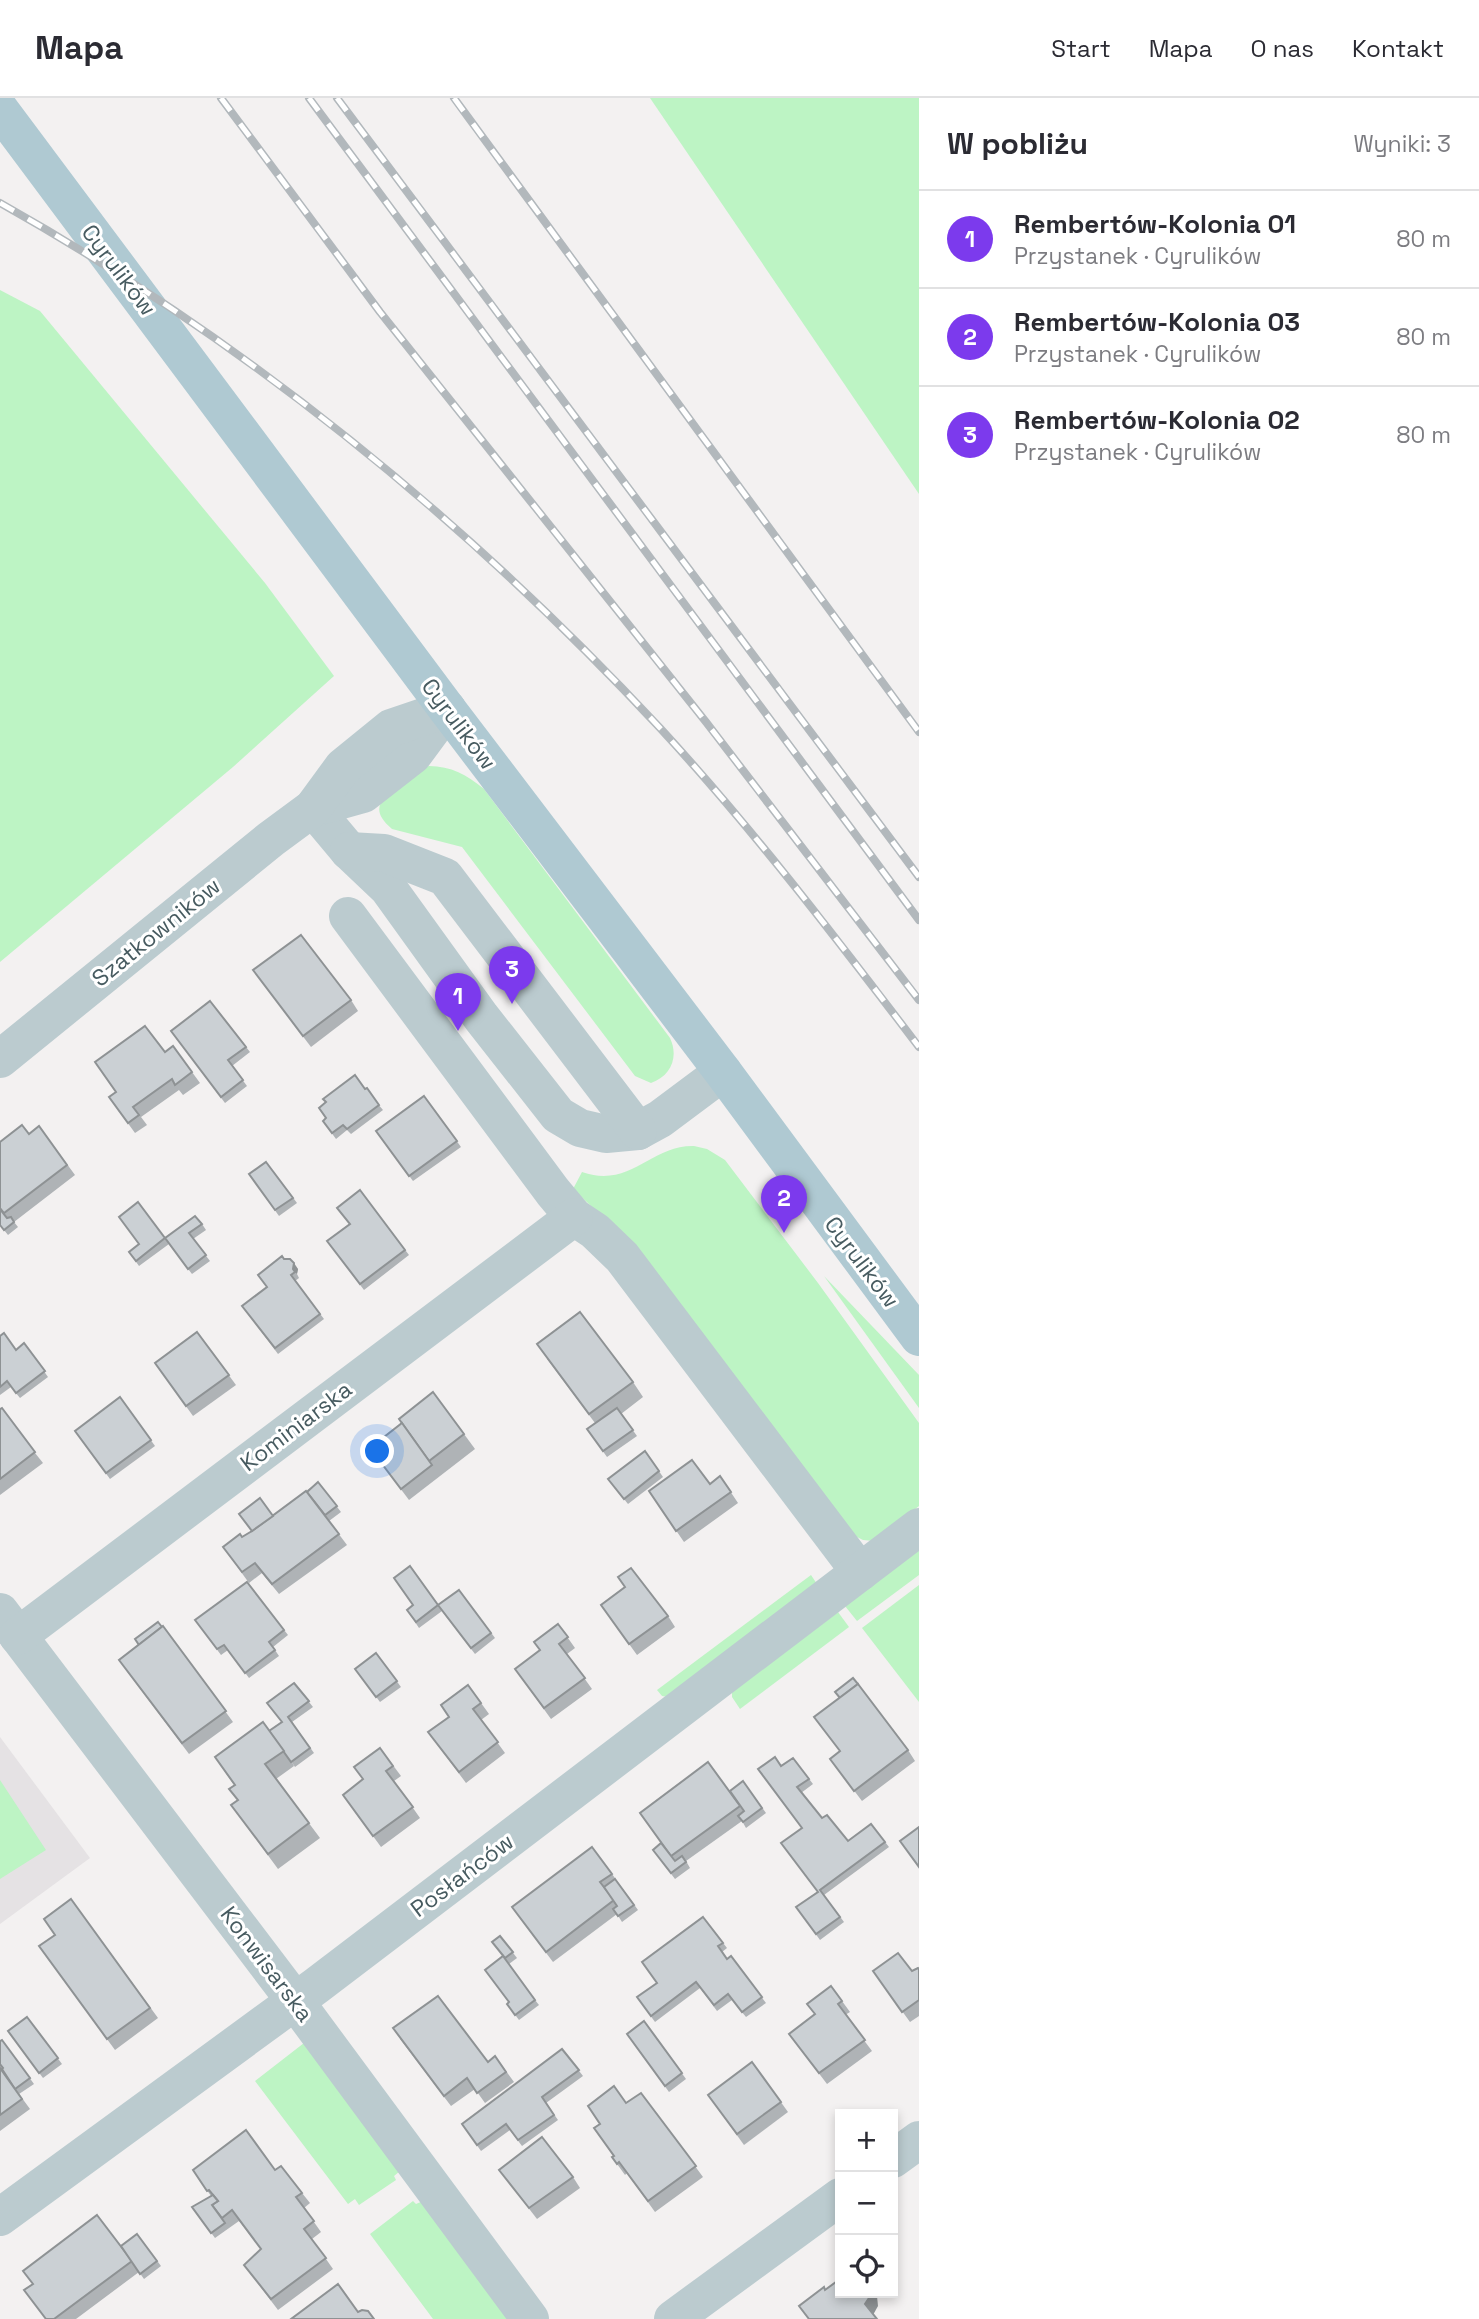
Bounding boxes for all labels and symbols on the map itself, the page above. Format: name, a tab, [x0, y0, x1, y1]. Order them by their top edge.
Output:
street label: Cyrulików	[75, 218, 163, 322]
street label: Cyrulików	[415, 672, 503, 776]
street label: Szatkowników	[85, 871, 227, 993]
pin: 3	[489, 946, 535, 1004]
pin: 1	[435, 973, 481, 1031]
pin: 2	[761, 1175, 807, 1233]
street label: Cyrulików	[818, 1210, 906, 1314]
street label: Kominiarska	[234, 1374, 358, 1478]
your location	[360, 1434, 394, 1468]
street label: Posłańców	[404, 1826, 520, 1924]
street label: Konwisarska	[214, 1900, 320, 2028]

